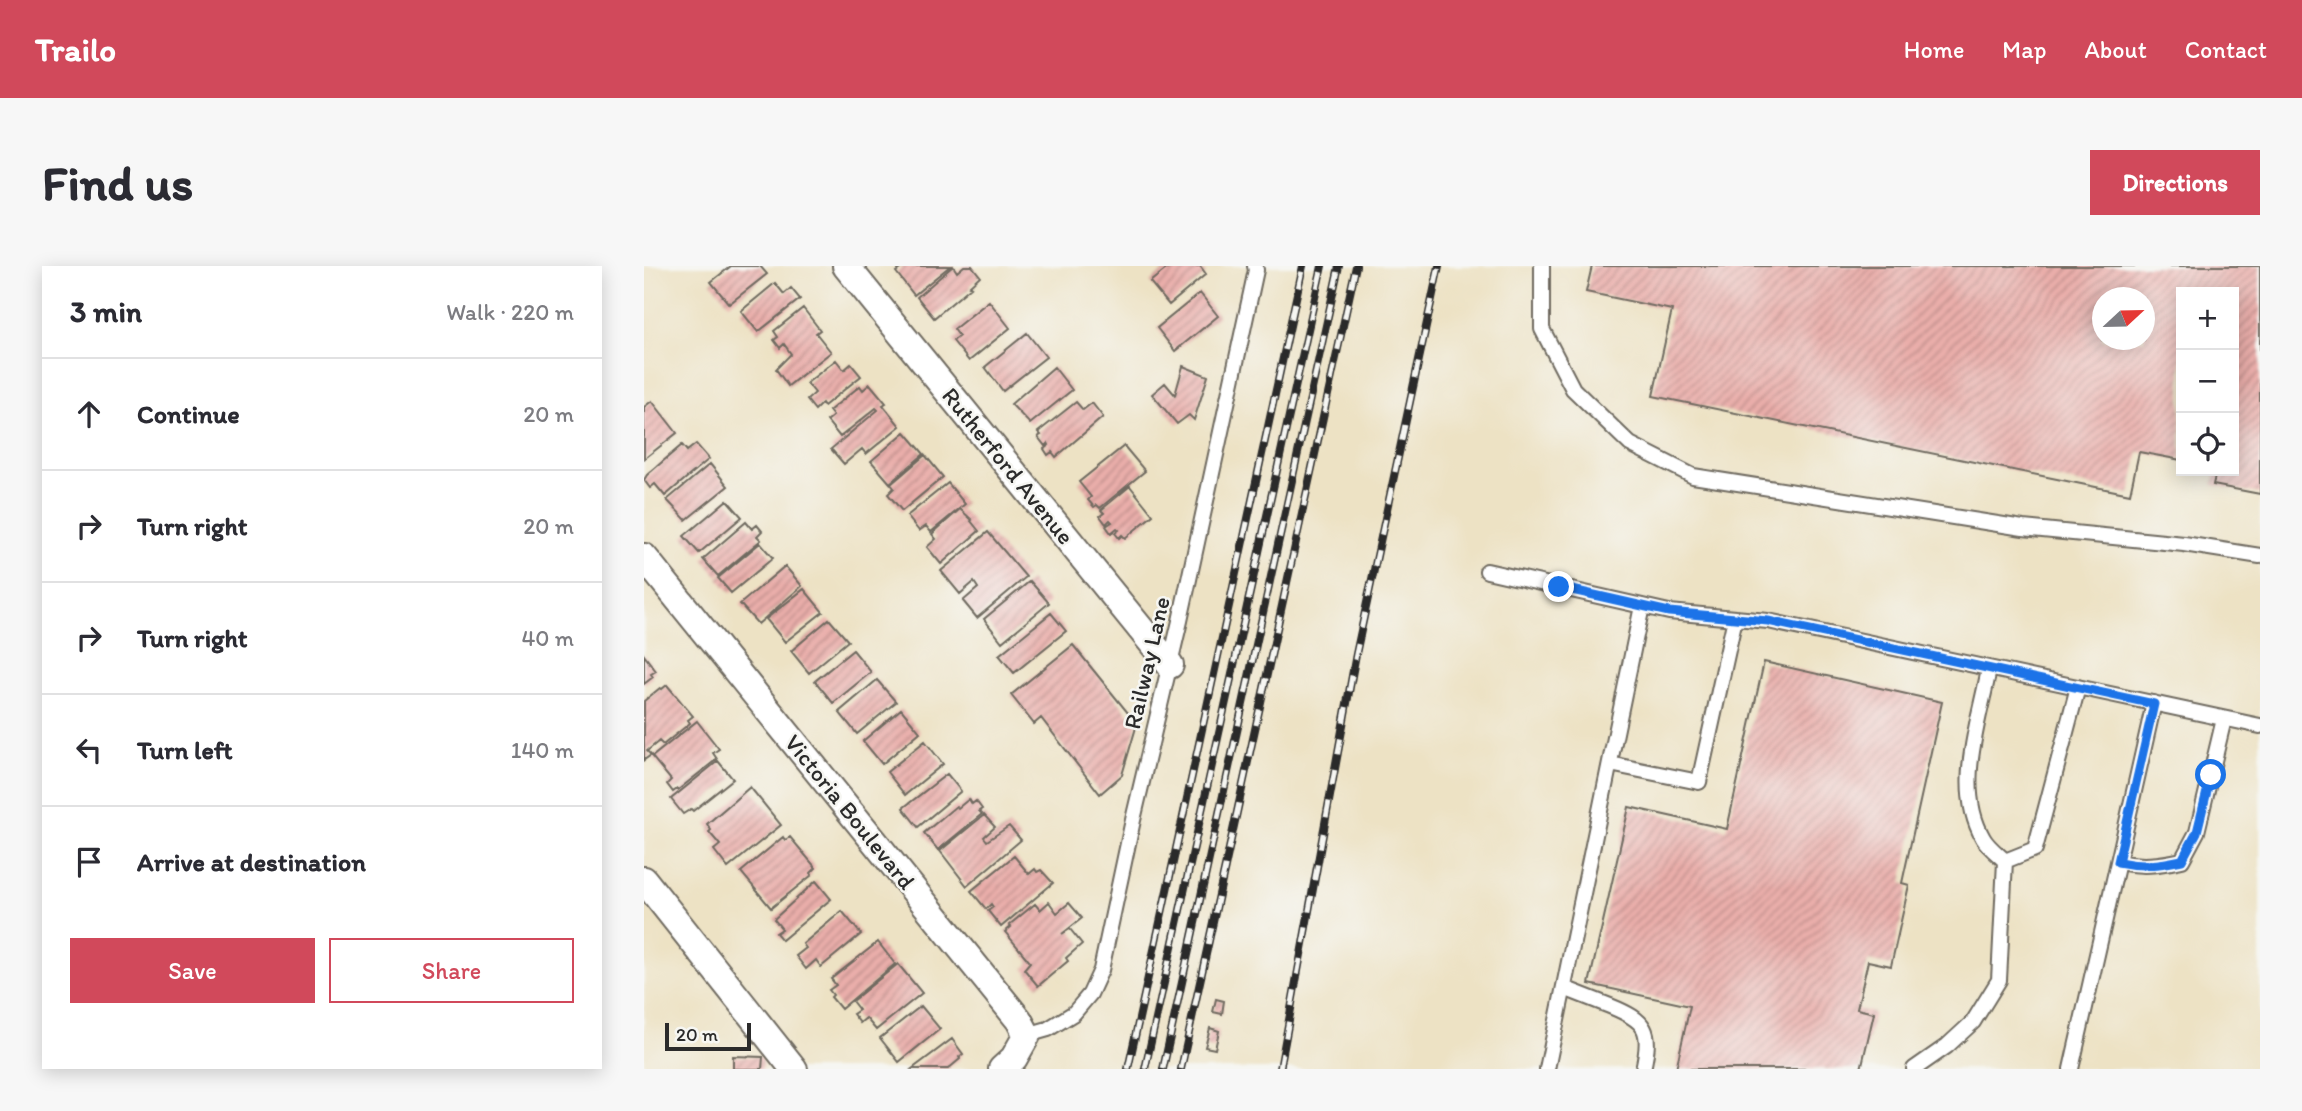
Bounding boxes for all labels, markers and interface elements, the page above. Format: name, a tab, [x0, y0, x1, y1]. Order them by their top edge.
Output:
text: Trailo	[35, 30, 116, 69]
text: Home	[1904, 35, 1964, 64]
text: Map	[2002, 35, 2046, 64]
text: About	[2084, 35, 2147, 64]
text: Contact	[2185, 35, 2267, 64]
button: Directions	[2090, 150, 2260, 215]
text: Find us	[42, 153, 193, 212]
north arrow	[2092, 287, 2155, 350]
map controls	[2176, 287, 2239, 476]
button: +	[2176, 287, 2239, 350]
text: 3 min	[70, 293, 142, 330]
text: Walk · 220 m	[446, 298, 574, 326]
button: −	[2176, 350, 2239, 413]
street label: Rutherford Avenue	[936, 381, 1081, 550]
icon: ahead	[70, 395, 108, 433]
text: Continue	[137, 398, 240, 430]
text: 20 m	[523, 400, 574, 428]
button: locate	[2176, 413, 2239, 476]
icon: right	[70, 507, 108, 545]
text: Turn right	[137, 510, 248, 542]
text: 20 m	[523, 512, 574, 540]
route end	[1543, 571, 1574, 602]
street label: Railway Lane	[1117, 594, 1176, 732]
icon: right	[70, 619, 108, 657]
text: Turn right	[137, 622, 248, 654]
text: 40 m	[521, 624, 574, 652]
street label: Victoria Boulevard	[779, 728, 922, 895]
icon: left	[70, 731, 108, 769]
text: Turn left	[137, 734, 233, 766]
text: 140 m	[511, 736, 574, 764]
route start	[2195, 759, 2226, 790]
icon: arrive	[70, 843, 108, 881]
text: Arrive at destination	[137, 846, 366, 878]
button: Save	[70, 938, 315, 1003]
button: Share	[329, 938, 574, 1003]
scale bar	[665, 1020, 751, 1052]
text: 20 m	[676, 1023, 718, 1046]

